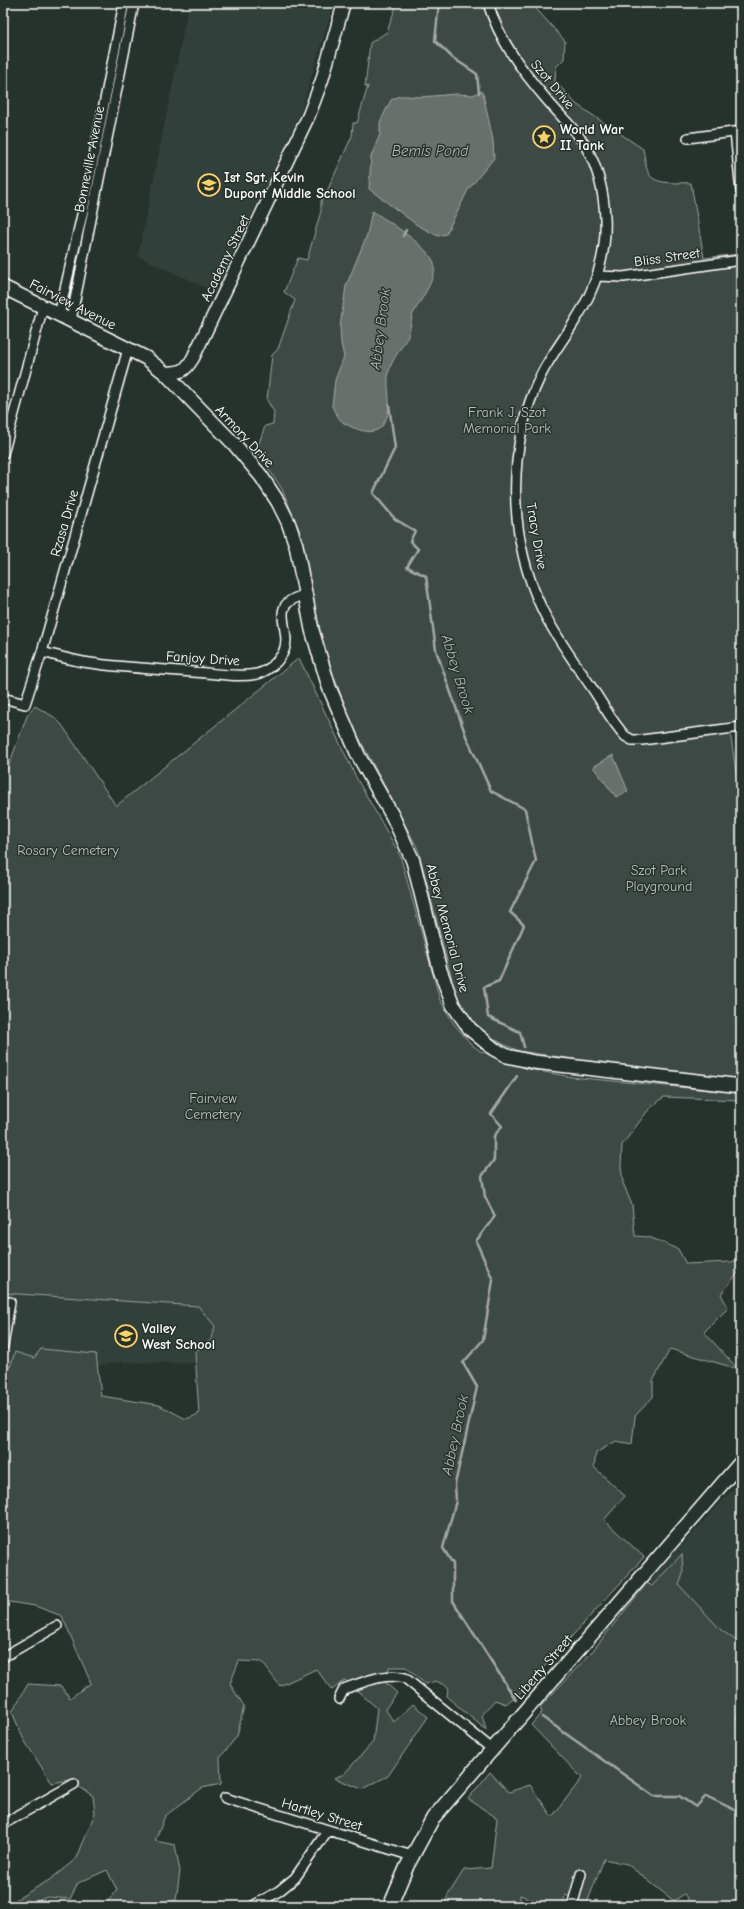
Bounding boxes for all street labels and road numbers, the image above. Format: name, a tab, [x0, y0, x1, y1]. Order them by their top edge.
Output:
street label: Szot Drive	[527, 56, 578, 113]
street label: Bonneville Avenue	[71, 104, 108, 214]
street label: Academy Street	[197, 211, 254, 304]
street label: Bliss Street	[633, 244, 702, 271]
street label: Fairview Avenue	[27, 275, 119, 334]
street label: Armory Drive	[211, 402, 278, 471]
street label: Rzasa Drive	[47, 488, 82, 559]
street label: Tracy Drive	[522, 501, 551, 571]
street label: Fanjoy Drive	[165, 647, 240, 670]
street label: Abbey Memorial Drive	[422, 862, 473, 994]
street label: Liberty Street	[511, 1631, 577, 1703]
street label: Hartley Street	[280, 1794, 365, 1835]

